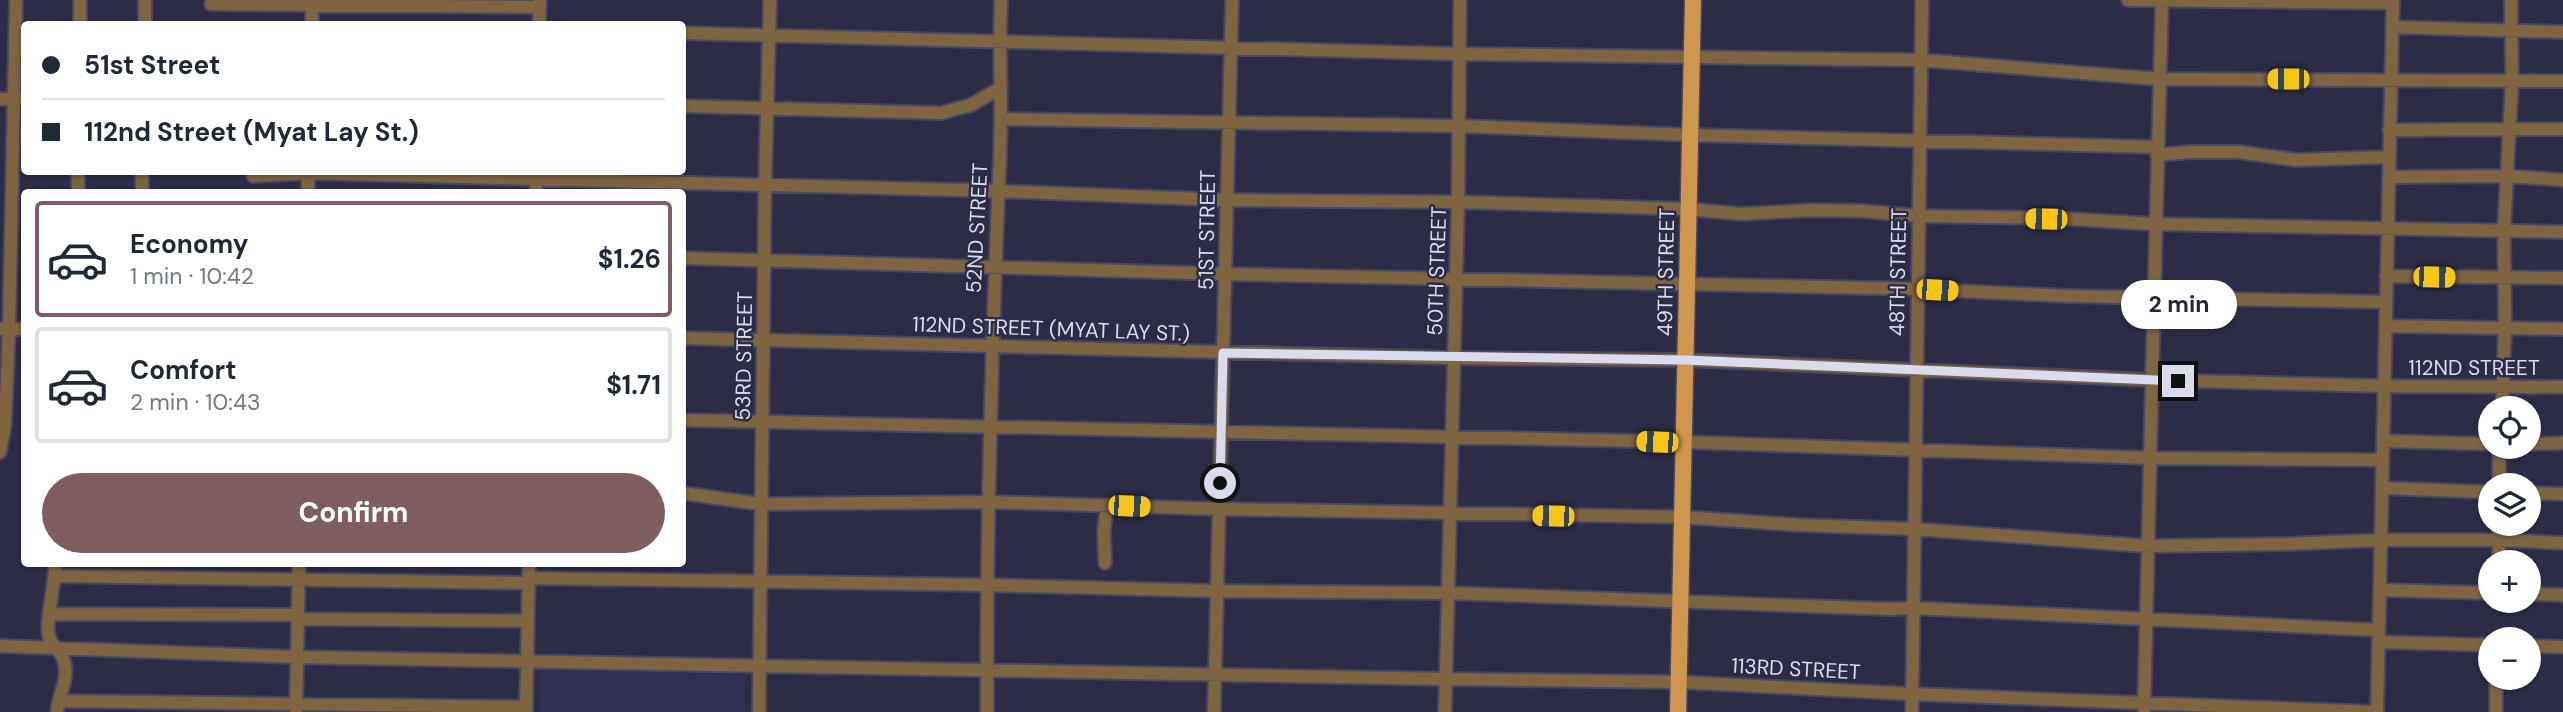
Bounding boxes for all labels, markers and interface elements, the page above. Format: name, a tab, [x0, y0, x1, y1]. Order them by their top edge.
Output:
text: 51st Street	[84, 48, 220, 82]
car	[2268, 69, 2310, 90]
text: 112nd Street (Myat Lay St.)	[84, 115, 419, 149]
street label: 52ND STREET	[960, 162, 994, 294]
street label: 51ST STREET	[1192, 169, 1222, 290]
street label: 50TH STREET	[1421, 206, 1453, 336]
street label: 49TH STREET	[1651, 207, 1681, 336]
street label: 48TH STREET	[1883, 208, 1913, 336]
car	[2025, 208, 2068, 230]
text: Economy	[130, 227, 248, 261]
icon: car	[46, 228, 109, 291]
text: $1.26	[598, 242, 661, 276]
text: 1 min · 10:42	[130, 261, 254, 291]
car	[2413, 266, 2456, 288]
car	[1916, 278, 1959, 302]
callout: 2 min	[2120, 280, 2236, 328]
text: 2 min	[2149, 289, 2209, 319]
street label: 53RD STREET	[729, 291, 759, 421]
street label: 112ND STREET (MYAT LAY ST.)	[912, 310, 1190, 348]
text: Comfort	[130, 353, 236, 387]
icon: car	[46, 354, 109, 417]
street label: 112ND STREET	[2408, 354, 2540, 382]
route end	[2162, 365, 2194, 397]
text: $1.71	[606, 368, 661, 402]
text: 2 min · 10:43	[130, 387, 260, 417]
map controls	[2478, 396, 2541, 690]
button: locate	[2478, 396, 2541, 459]
car	[1636, 431, 1679, 453]
route start	[1204, 467, 1236, 499]
button: Confirm	[42, 473, 665, 553]
button: layers	[2478, 473, 2541, 536]
car	[1108, 495, 1151, 517]
car	[1532, 505, 1575, 527]
button: +	[2478, 550, 2541, 613]
button: −	[2478, 627, 2541, 690]
street label: 113RD STREET	[1731, 652, 1862, 686]

